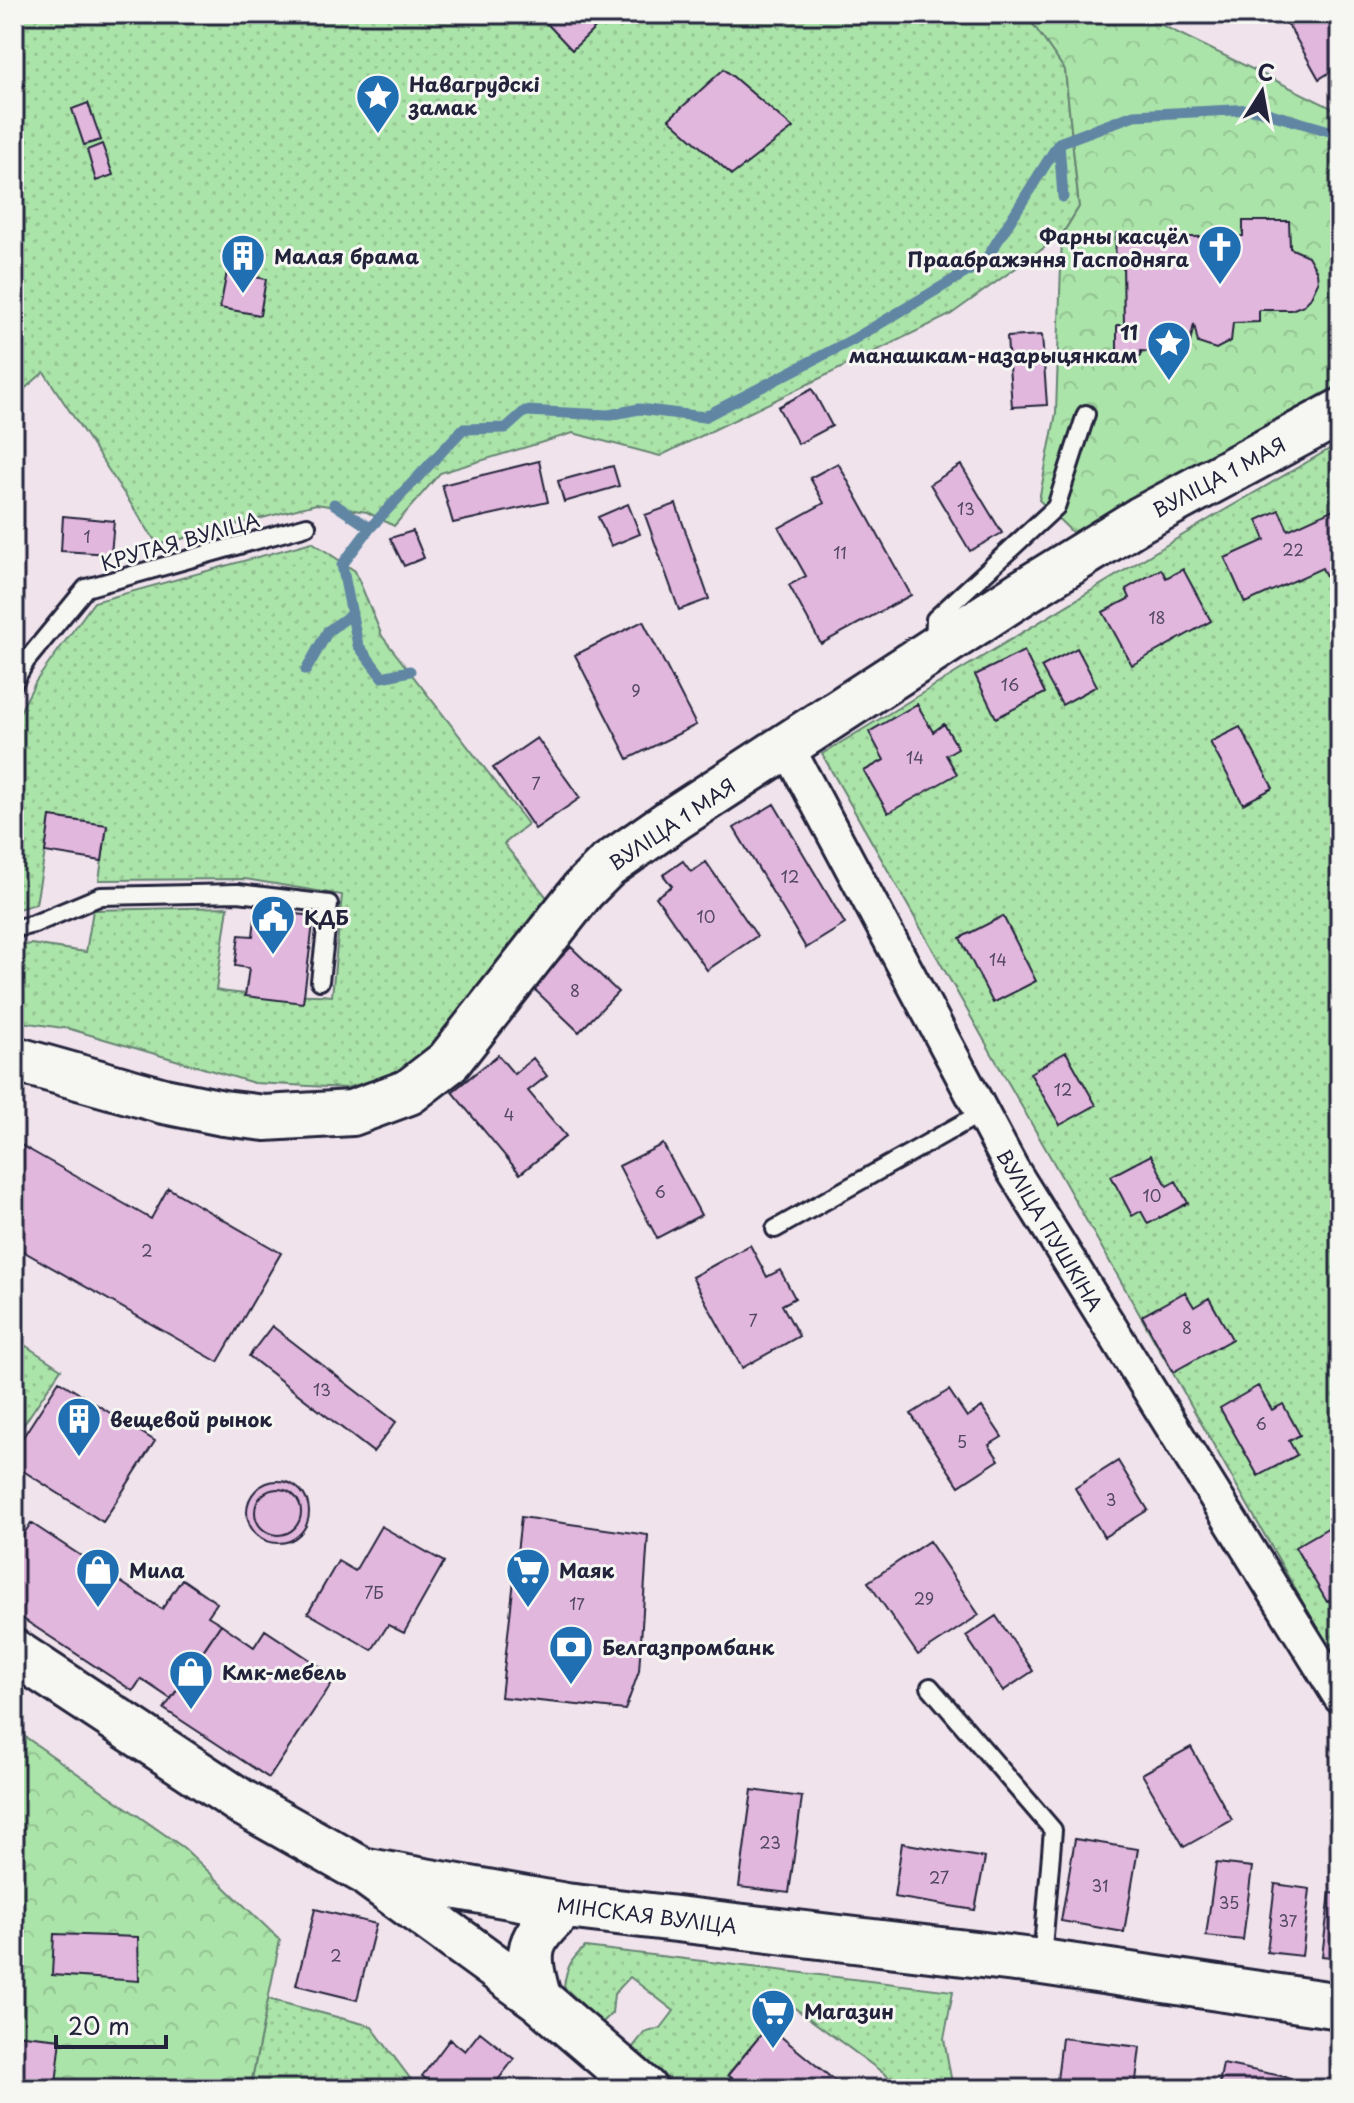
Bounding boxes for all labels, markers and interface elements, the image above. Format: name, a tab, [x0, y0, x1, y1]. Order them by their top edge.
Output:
north arrow	[1222, 52, 1302, 132]
text: С	[1255, 53, 1277, 89]
place label: Навагрудскі замак	[408, 69, 540, 122]
place icon: Навагрудскі замак	[354, 72, 402, 135]
place label: Фарны касцёл Праабражэння Гасподняга	[907, 221, 1189, 274]
church icon: Фарны касцёл Праабражэння Гасподняга	[1196, 223, 1244, 286]
building icon: Малая брама	[219, 232, 267, 295]
place label: Малая брама	[274, 241, 419, 271]
place label: 11 манашкам-назарыцянкам	[849, 317, 1138, 370]
place icon: 11 манашкам-назарыцянкам	[1145, 319, 1193, 382]
street label: ВУЛІЦА 1 МАЯ	[1147, 429, 1291, 525]
house number: 13	[957, 496, 975, 520]
street label: КРУТАЯ ВУЛІЦА	[97, 504, 263, 578]
house number: 1	[83, 524, 91, 548]
house number: 22	[1282, 537, 1304, 561]
house number: 11	[833, 540, 847, 564]
house number: 18	[1148, 605, 1166, 629]
house number: 16	[1001, 672, 1019, 696]
house number: 9	[631, 678, 641, 702]
house number: 14	[906, 745, 924, 769]
street label: ВУЛІЦА 1 МАЯ	[603, 770, 741, 878]
house number: 7	[531, 771, 541, 795]
house number: 12	[781, 864, 799, 888]
public building icon: КДБ	[249, 893, 297, 956]
place label: КДБ	[304, 902, 349, 932]
house number: 10	[697, 904, 715, 928]
house number: 14	[989, 947, 1007, 971]
house number: 8	[570, 978, 580, 1002]
house number: 12	[1054, 1077, 1072, 1101]
house number: 4	[504, 1102, 514, 1126]
street label: ВУЛІЦА ПУШКІНА	[990, 1143, 1110, 1317]
house number: 6	[654, 1179, 666, 1203]
house number: 10	[1143, 1183, 1161, 1207]
house number: 2	[141, 1238, 153, 1262]
house number: 7	[748, 1308, 758, 1332]
house number: 8	[1182, 1315, 1192, 1339]
house number: 13	[313, 1377, 331, 1401]
building icon: вещевой рынок	[55, 1395, 103, 1458]
place label: вещевой рынок	[110, 1404, 272, 1434]
house number: 6	[1255, 1411, 1267, 1435]
house number: 5	[957, 1429, 967, 1453]
house number: 3	[1106, 1487, 1116, 1511]
shop icon: Мила	[74, 1546, 122, 1609]
supermarket icon: Маяк	[504, 1546, 552, 1609]
place label: Мила	[129, 1555, 185, 1585]
place label: Маяк	[559, 1555, 615, 1585]
house number: 7Б	[364, 1580, 384, 1604]
house number: 29	[914, 1586, 934, 1610]
house number: 17	[569, 1591, 585, 1615]
bank icon: Белгазпромбанк	[547, 1623, 595, 1686]
place label: Белгазпромбанк	[602, 1632, 774, 1662]
shop icon: Кмк-мебель	[167, 1648, 215, 1711]
place label: Кмк-мебель	[222, 1657, 346, 1687]
house number: 23	[759, 1830, 781, 1854]
house number: 27	[929, 1865, 949, 1889]
house number: 31	[1092, 1873, 1108, 1897]
street label: МІНСКАЯ ВУЛІЦА	[555, 1889, 739, 1941]
house number: 35	[1219, 1890, 1239, 1914]
house number: 37	[1279, 1908, 1298, 1932]
house number: 2	[330, 1943, 342, 1967]
supermarket icon: Магазин	[749, 1987, 797, 2050]
place label: Магазин	[804, 1996, 894, 2026]
scale bar	[56, 1999, 166, 2049]
text: 20 m	[68, 2007, 130, 2043]

